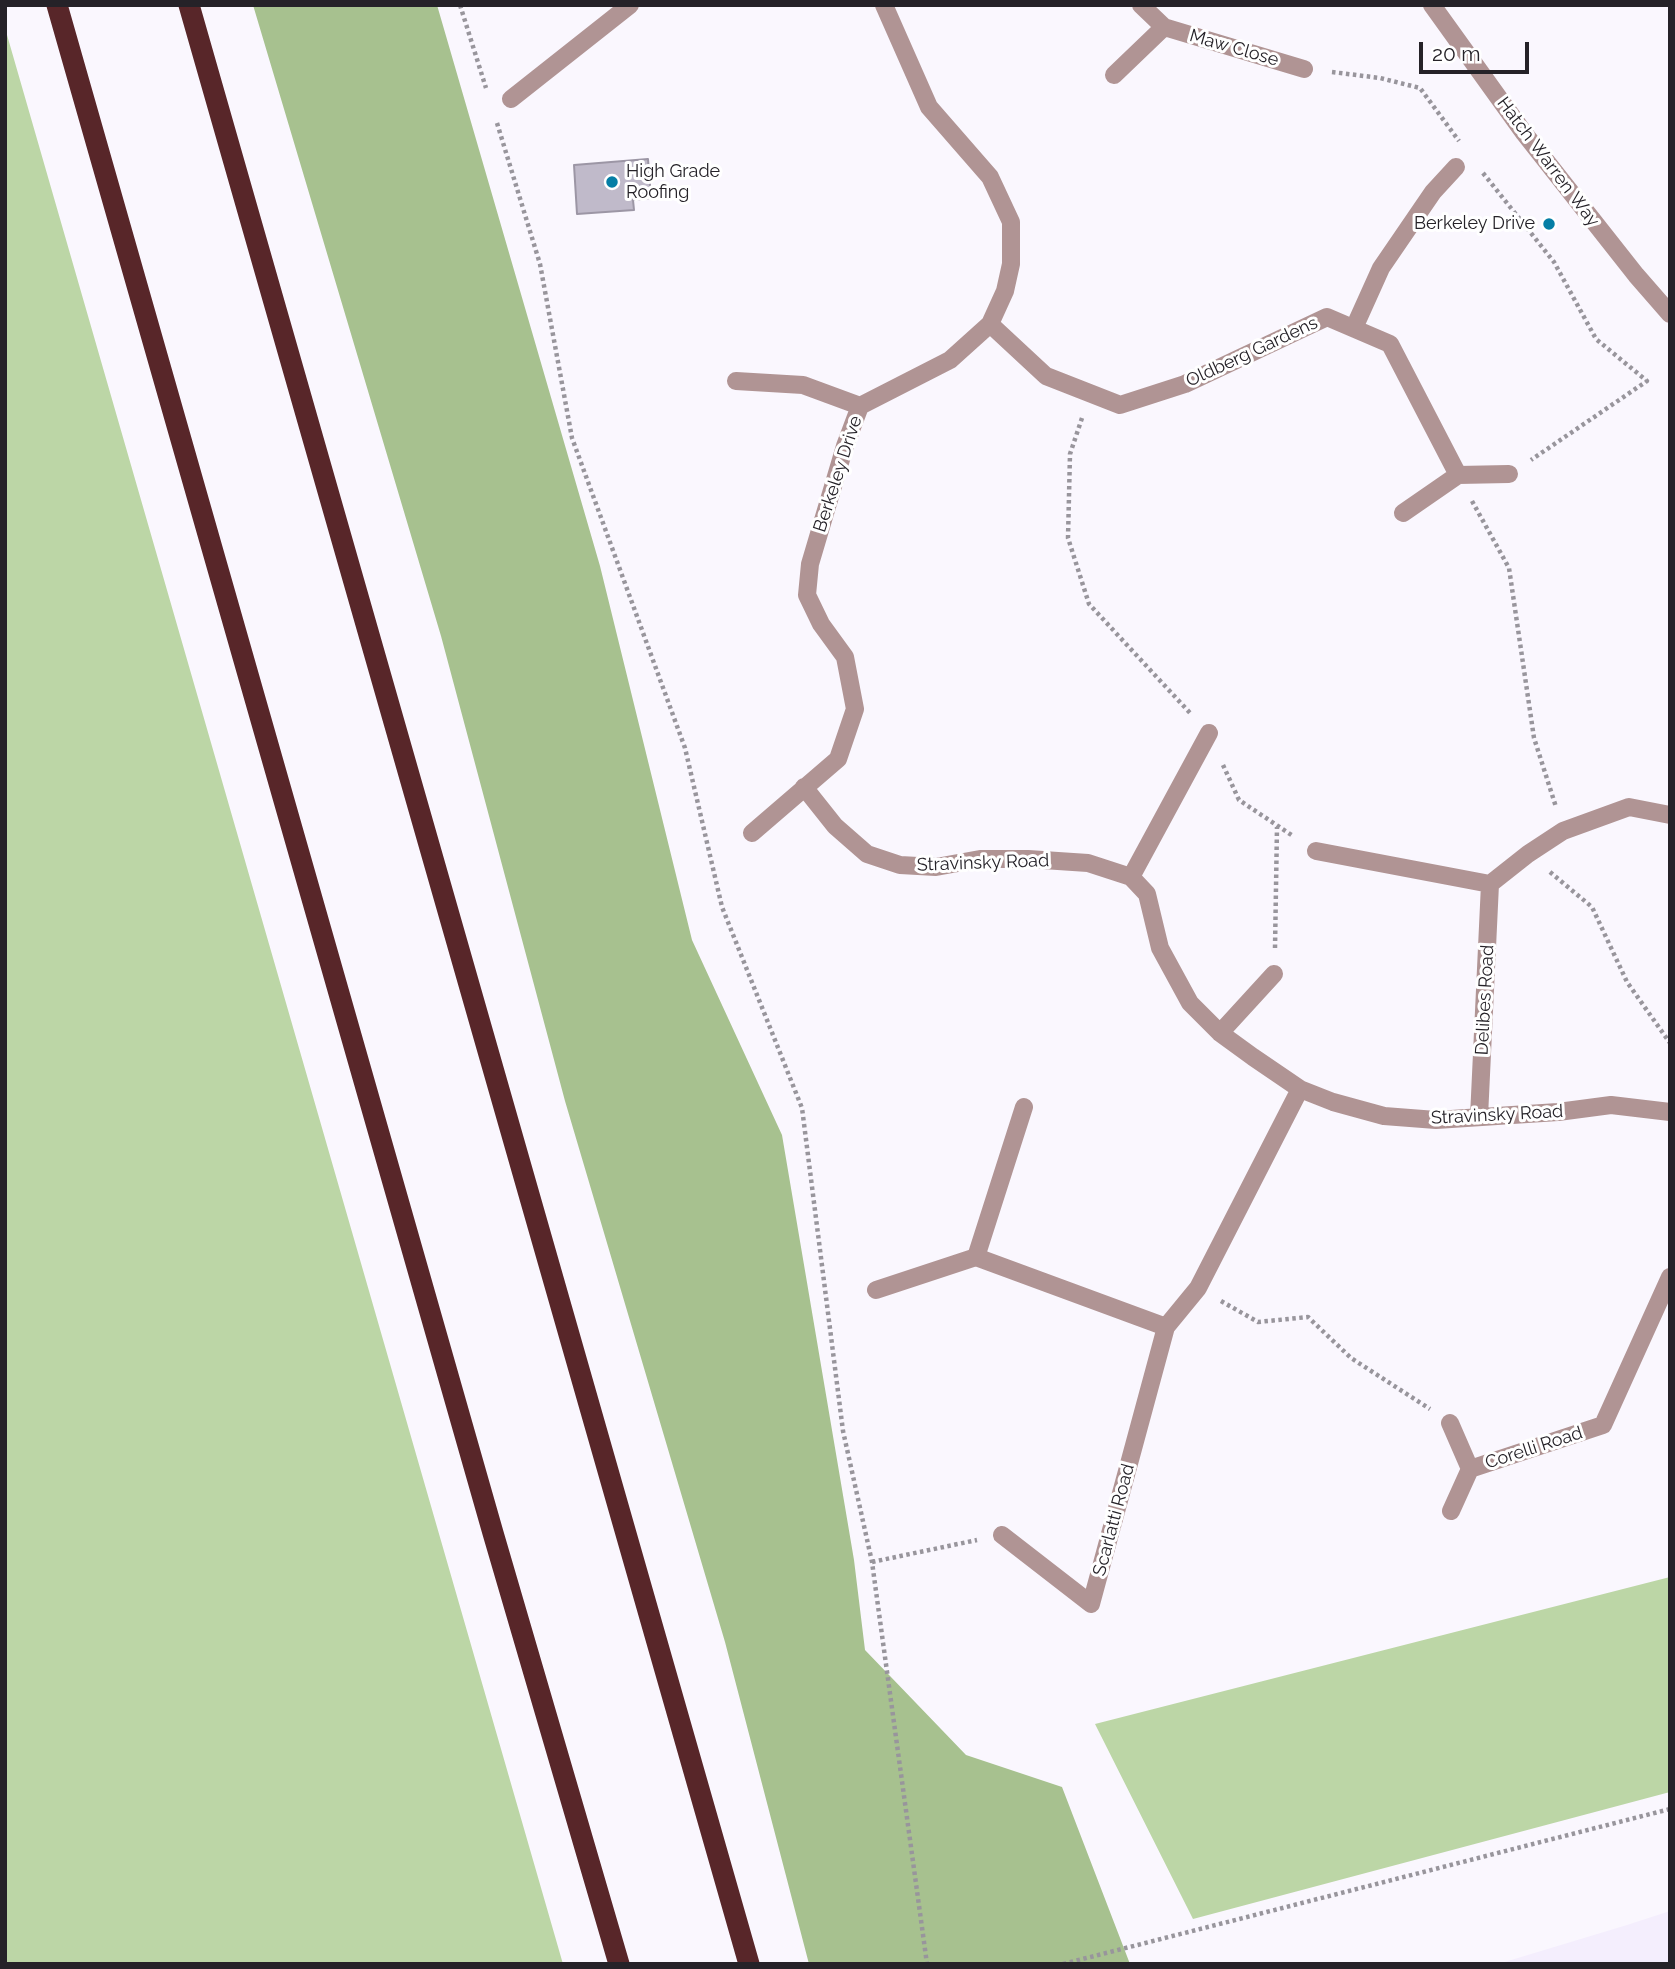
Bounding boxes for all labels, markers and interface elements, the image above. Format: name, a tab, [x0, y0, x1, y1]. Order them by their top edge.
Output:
street label: Maw Close	[1187, 25, 1281, 71]
scale bar	[1423, 28, 1533, 72]
text: 20 m	[1432, 41, 1480, 66]
street label: Hatch Warren Way	[1492, 93, 1604, 231]
place label: High Grade Roofing	[626, 161, 720, 204]
marker: High Grade Roofing	[604, 174, 620, 190]
place label: Berkeley Drive	[1414, 213, 1535, 235]
marker: Berkeley Drive	[1541, 216, 1557, 232]
street label: Oldberg Gardens	[1183, 312, 1321, 392]
street label: Berkeley Drive	[809, 413, 867, 535]
street label: Stravinsky Road	[916, 850, 1050, 876]
street label: Delibes Road	[1471, 944, 1499, 1056]
street label: Stravinsky Road	[1430, 1101, 1564, 1129]
street label: Corelli Road	[1483, 1422, 1585, 1474]
street label: Scarlatti Road	[1089, 1462, 1139, 1578]

